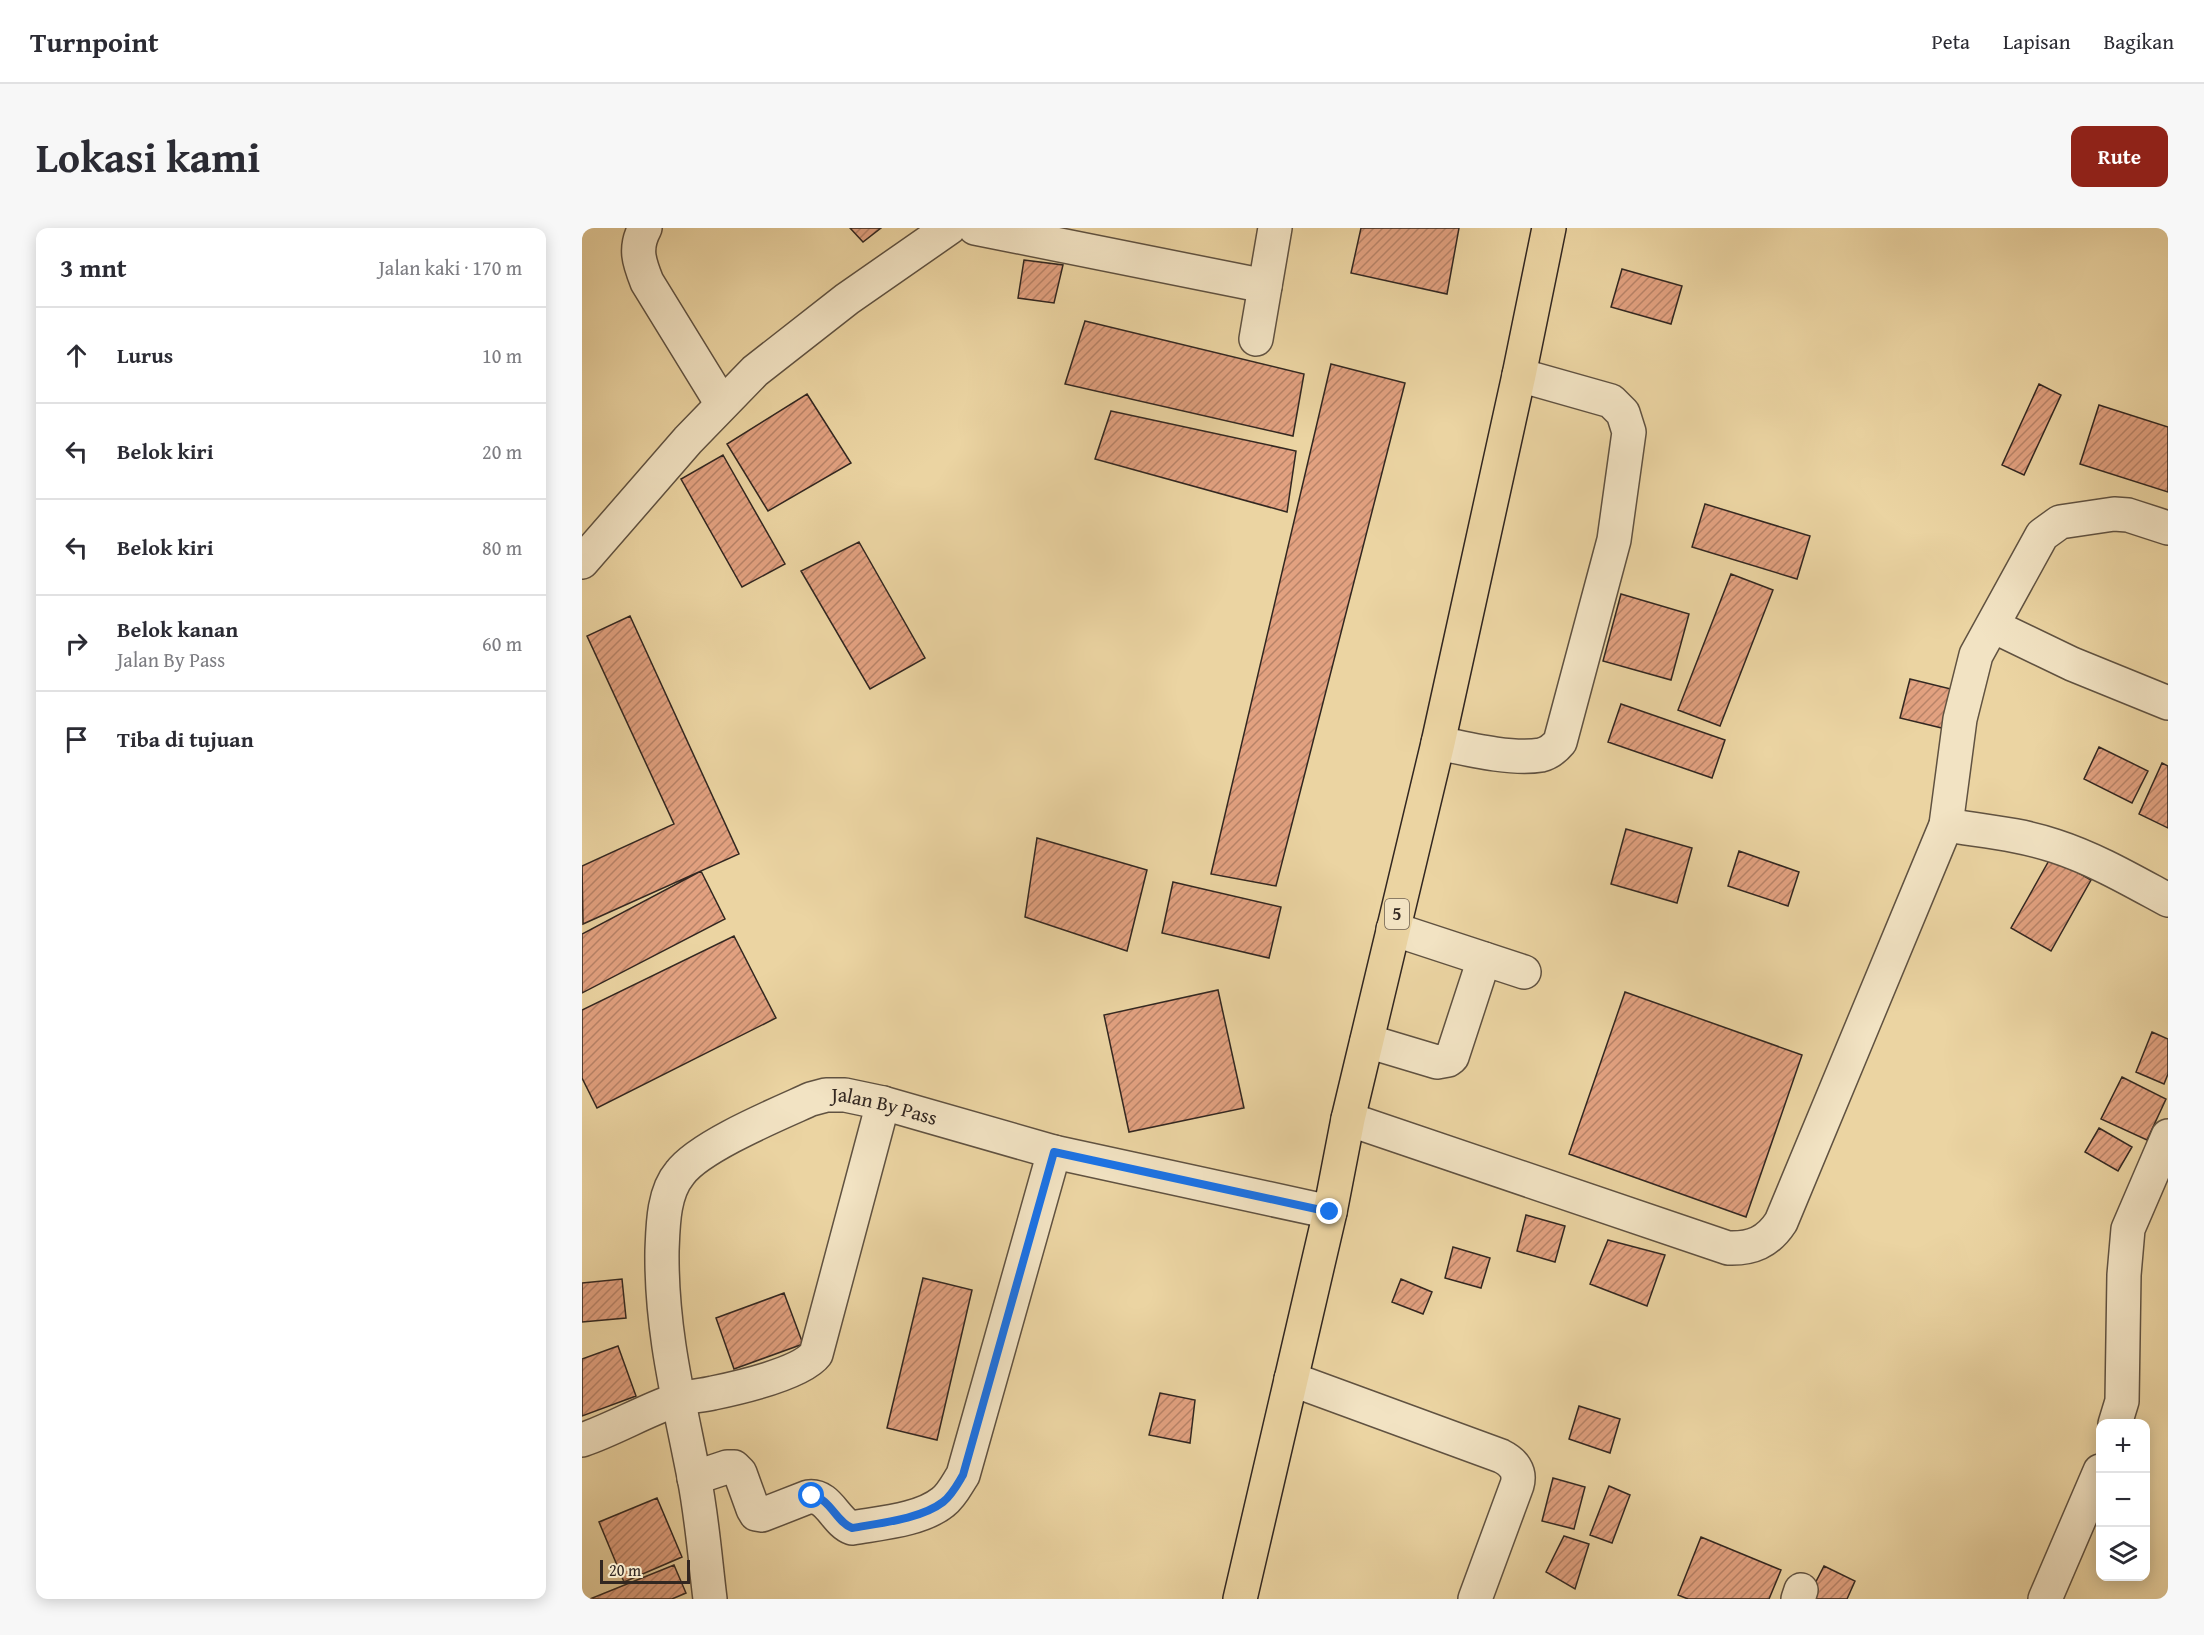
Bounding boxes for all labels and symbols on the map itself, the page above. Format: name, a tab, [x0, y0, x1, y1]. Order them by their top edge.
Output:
road number: 5	[1385, 899, 1409, 929]
street label: Jalan By Pass	[829, 1080, 941, 1132]
route end	[1316, 1198, 1342, 1224]
route start	[798, 1482, 824, 1508]
scale bar	[600, 1557, 690, 1584]

